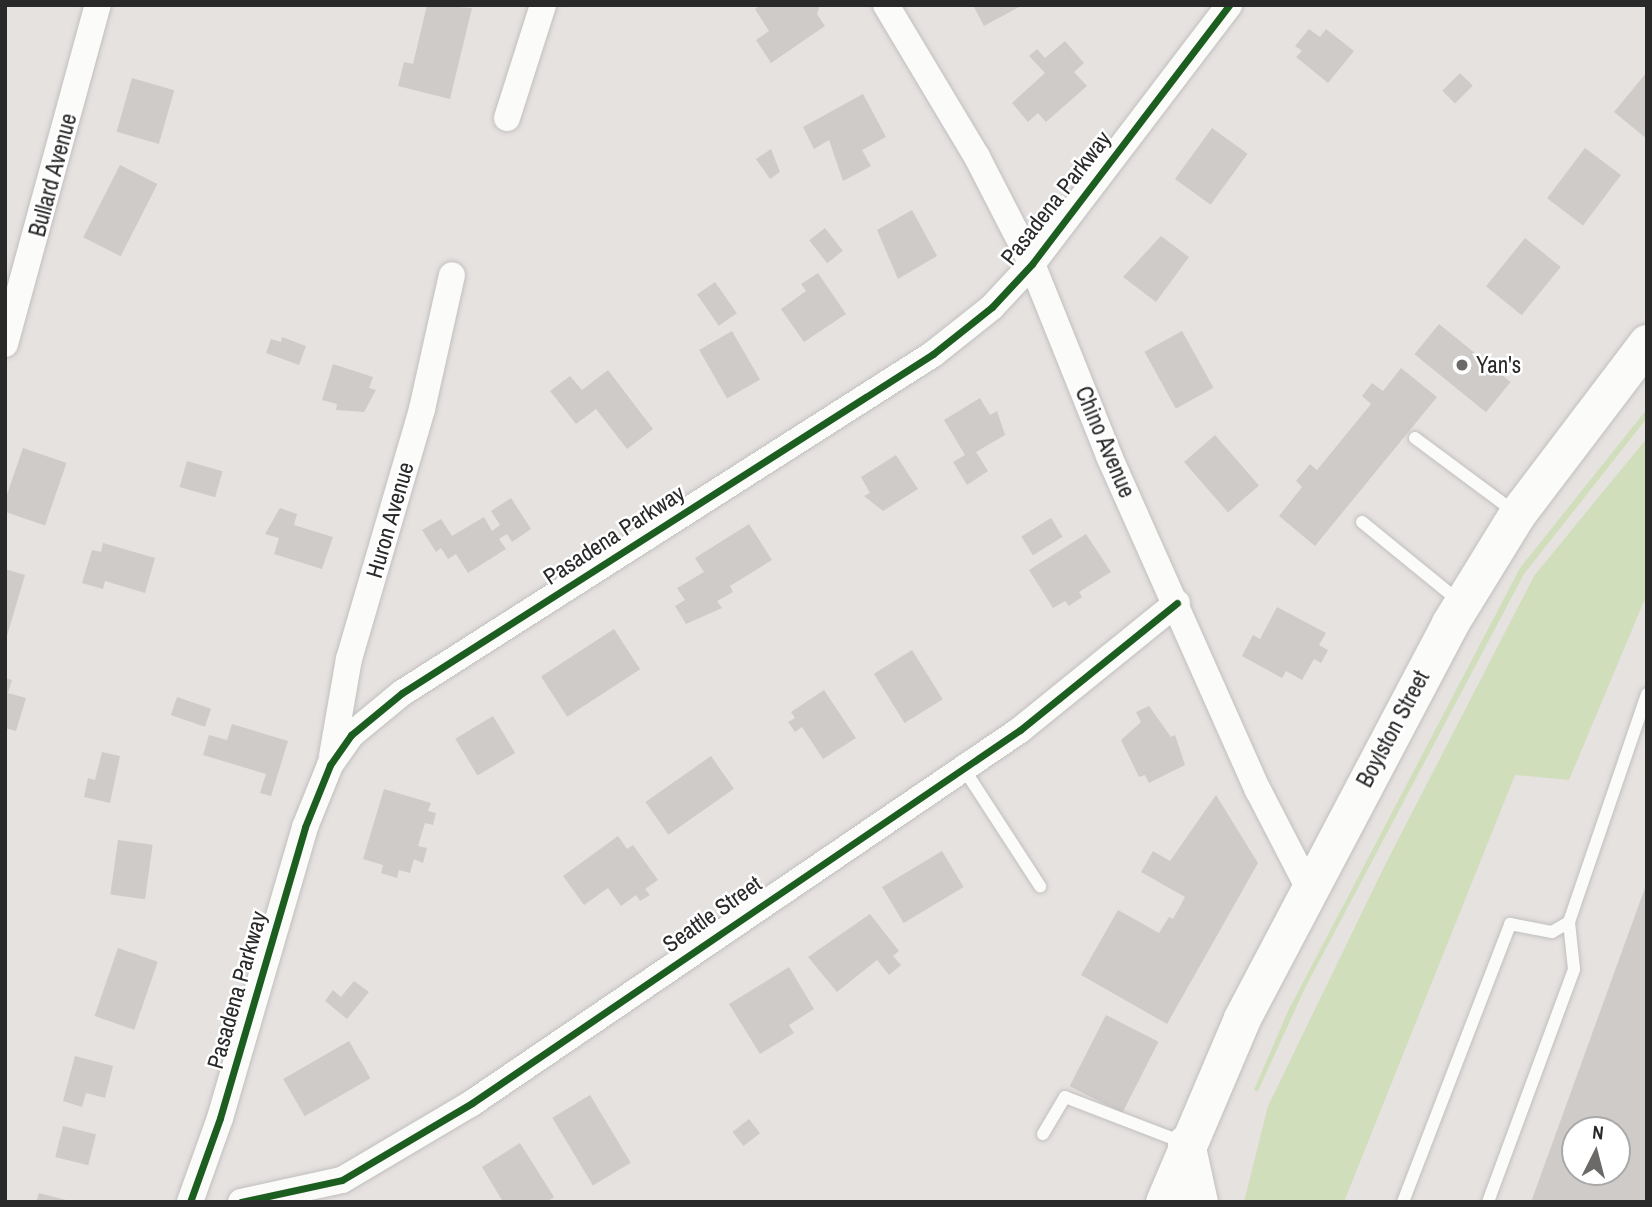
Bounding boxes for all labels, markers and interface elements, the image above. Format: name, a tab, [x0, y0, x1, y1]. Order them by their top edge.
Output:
street label: Bullard Avenue	[23, 110, 83, 240]
street label: Pasadena Parkway	[995, 125, 1117, 271]
place label: Yan's	[1476, 351, 1521, 379]
marker: Yan's	[1454, 357, 1470, 373]
street label: Chino Avenue	[1069, 382, 1141, 502]
street label: Huron Avenue	[360, 458, 420, 582]
street label: Pasadena Parkway	[538, 479, 690, 591]
street label: Boylston Street	[1351, 666, 1435, 792]
street label: Seattle Street	[657, 870, 767, 958]
street label: Pasadena Parkway	[201, 908, 273, 1072]
north arrow	[1561, 1116, 1631, 1186]
text: N	[1591, 1119, 1605, 1146]

